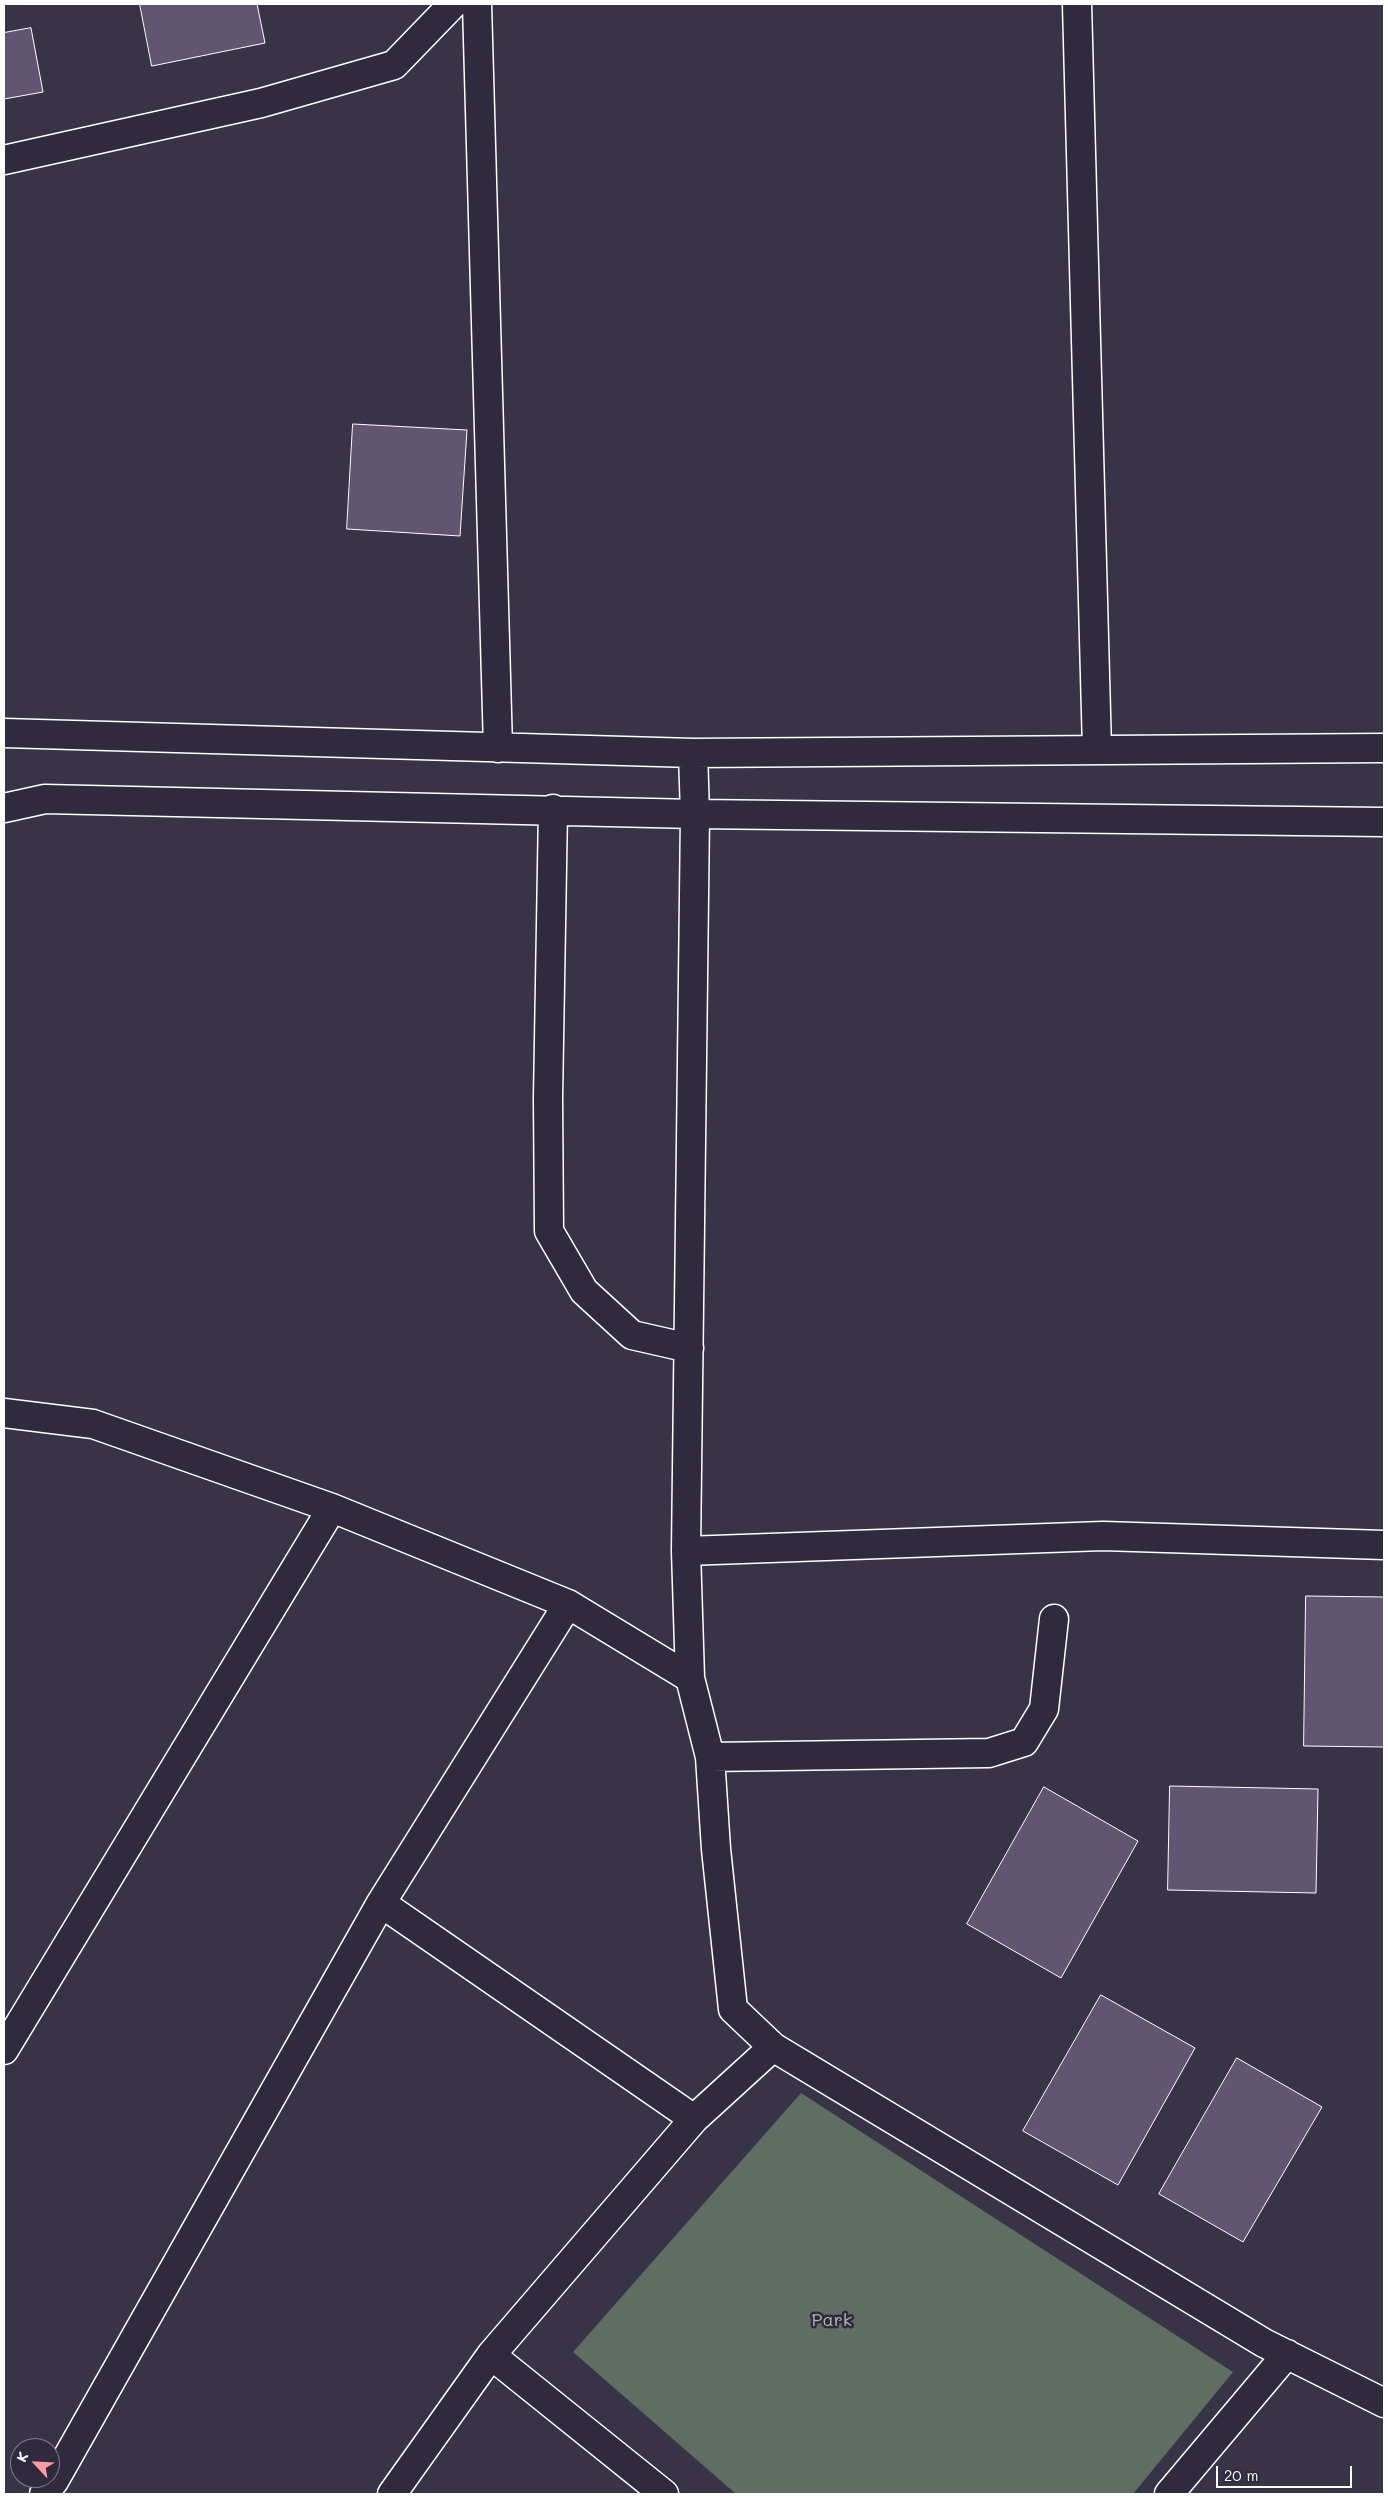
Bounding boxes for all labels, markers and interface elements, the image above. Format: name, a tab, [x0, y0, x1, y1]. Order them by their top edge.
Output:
park label: Park	[812, 2309, 852, 2331]
north arrow	[10, 2438, 60, 2488]
text: K	[11, 2449, 32, 2465]
scale bar	[1218, 2456, 1354, 2488]
text: 20 m	[1224, 2465, 1258, 2485]

